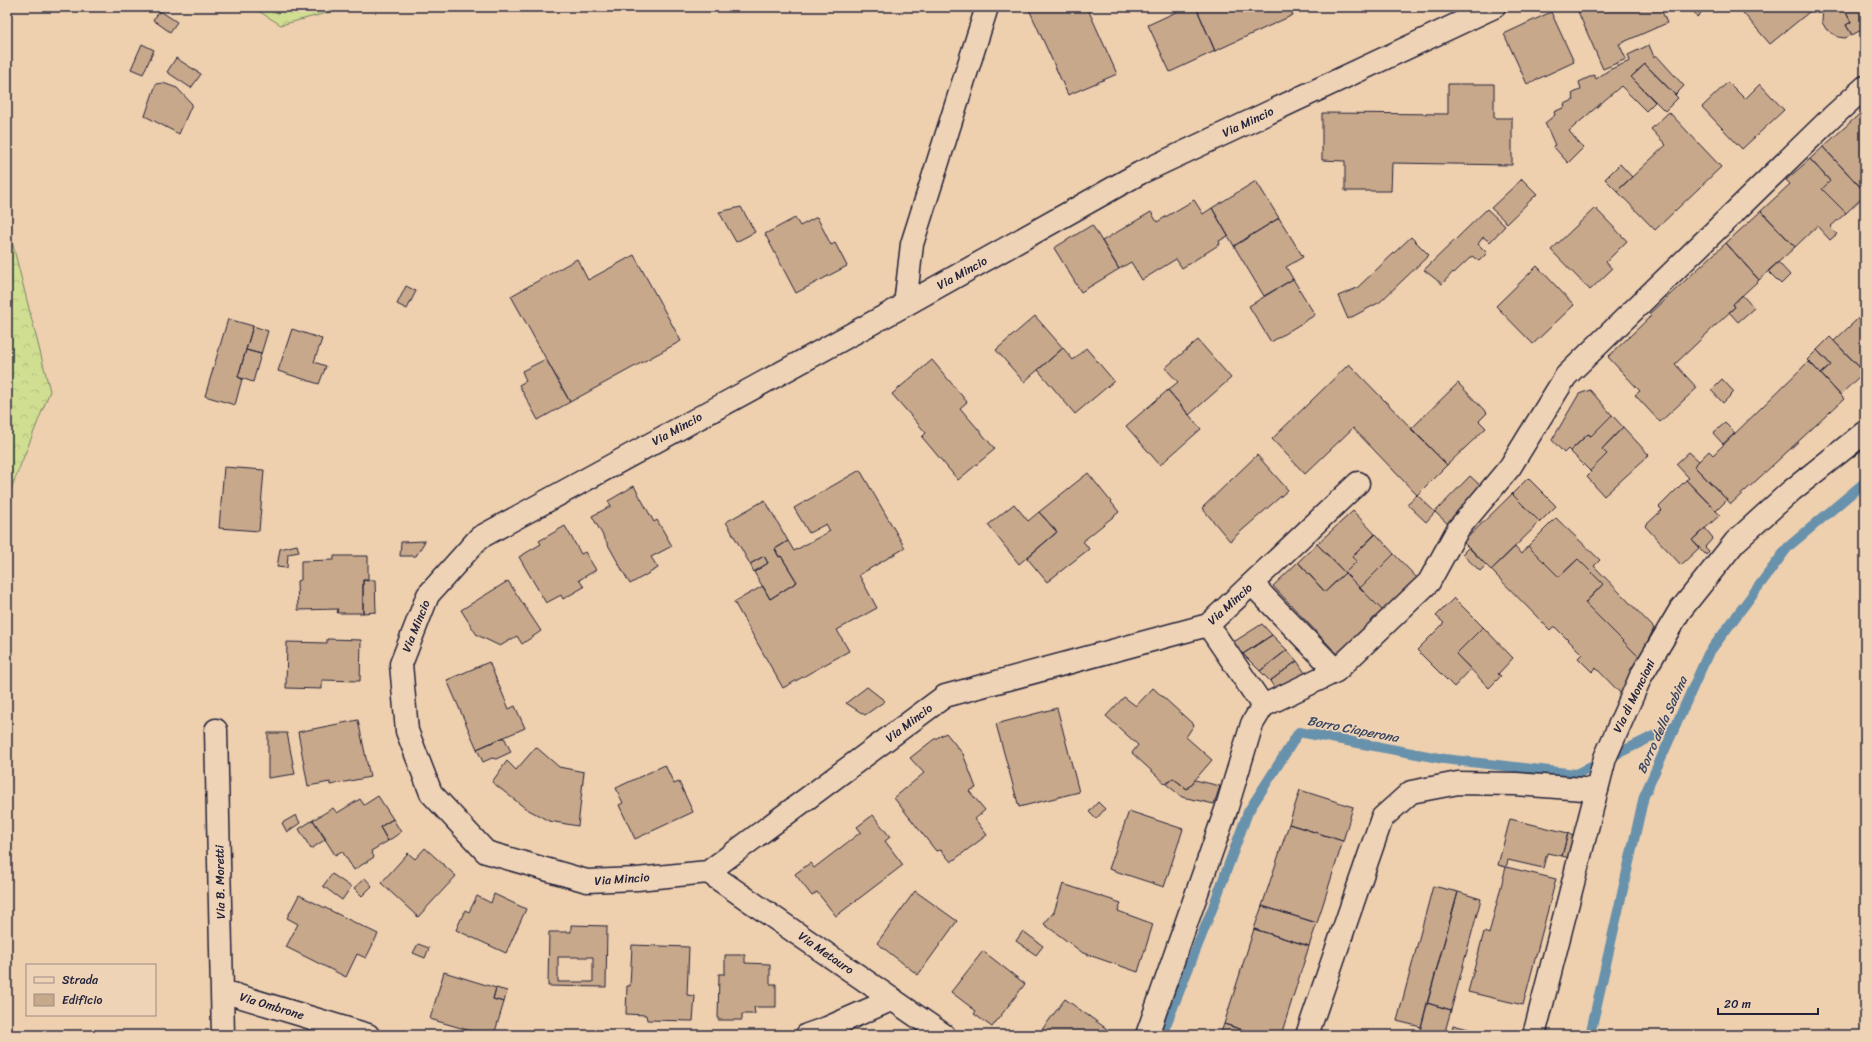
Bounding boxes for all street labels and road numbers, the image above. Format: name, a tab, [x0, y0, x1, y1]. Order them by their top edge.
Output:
street label: Via Mincio	[1218, 100, 1278, 144]
street label: Via Mincio	[933, 250, 991, 296]
street label: Via Mincio	[648, 406, 706, 452]
street label: Via Mincio	[1202, 577, 1258, 631]
street label: Via Mincio	[395, 596, 437, 656]
street label: Via di Moncioni	[1607, 655, 1662, 737]
street label: Via Mincio	[880, 698, 938, 748]
street label: Via B. Moretti	[208, 844, 232, 919]
street label: Via Mincio	[594, 866, 650, 892]
street label: Via Metauro	[793, 926, 859, 980]
street label: Via Ombrone	[237, 986, 307, 1026]

